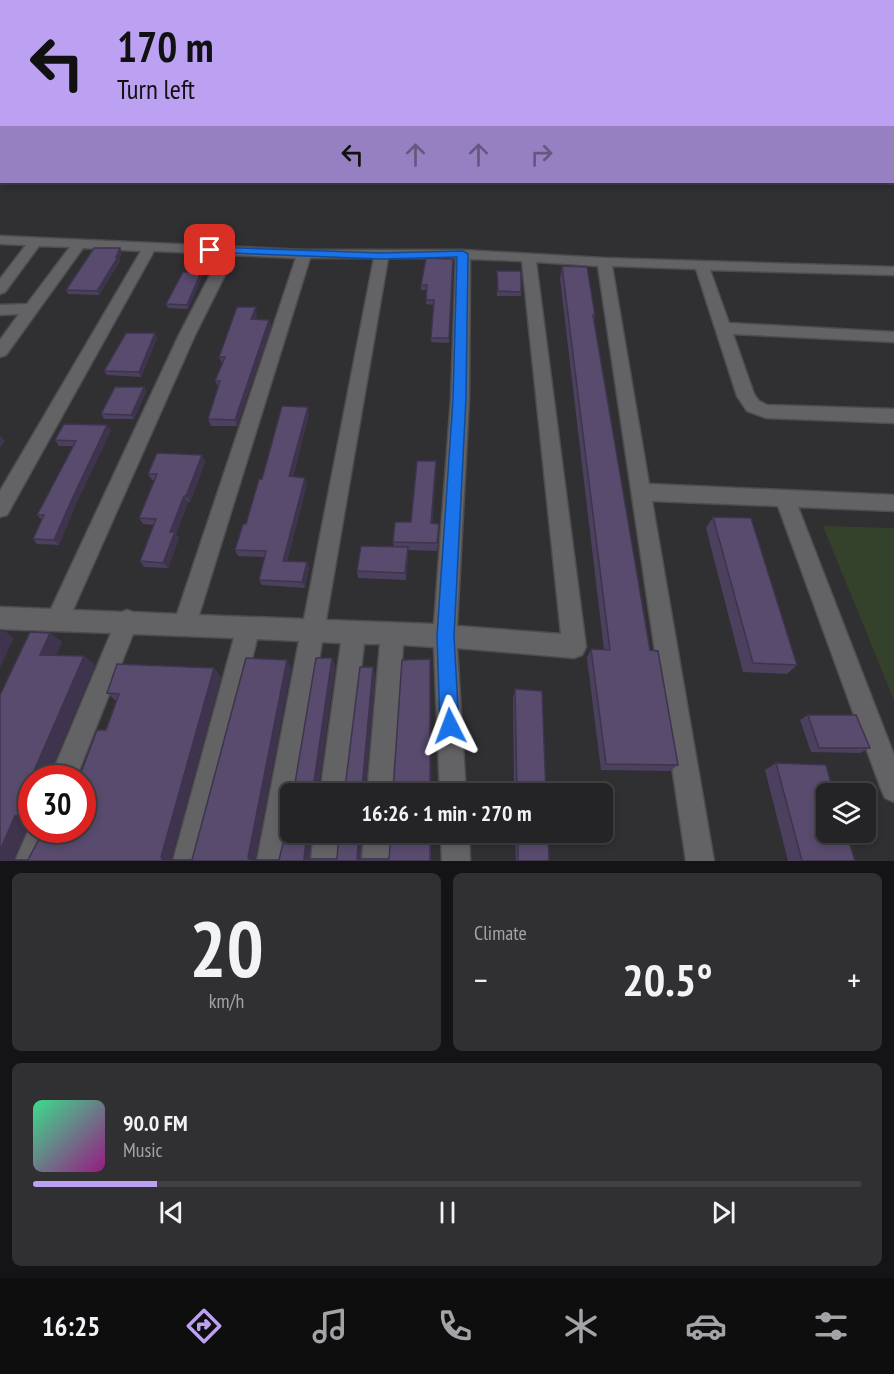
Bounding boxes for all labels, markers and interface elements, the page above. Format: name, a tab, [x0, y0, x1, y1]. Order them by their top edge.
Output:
text: 170 m	[117, 19, 214, 74]
icon: left	[18, 24, 96, 102]
text: Turn left	[117, 72, 195, 106]
icon: left	[336, 138, 369, 171]
icon: ahead	[399, 138, 432, 171]
icon: ahead	[462, 138, 495, 171]
icon: right	[525, 138, 558, 171]
pin	[184, 224, 235, 275]
icon: arrive	[193, 233, 226, 266]
position arrow	[418, 694, 482, 758]
speed limit sign: 30	[18, 765, 96, 843]
map controls	[816, 783, 876, 843]
button: layers	[816, 783, 876, 843]
text: 16:26 · 1 min · 270 m	[361, 799, 532, 827]
text: 20	[189, 898, 264, 999]
text: Climate	[474, 920, 527, 946]
text: 20.5°	[622, 950, 713, 1008]
text: −	[474, 958, 488, 1001]
text: +	[847, 958, 861, 1001]
text: km/h	[209, 988, 244, 1014]
text: 90.0 FM	[123, 1109, 188, 1137]
text: Music	[123, 1137, 163, 1163]
icon: previous	[155, 1196, 188, 1229]
icon: pause	[431, 1196, 464, 1229]
icon: next	[707, 1196, 740, 1229]
icon: directions	[183, 1305, 225, 1347]
icon: music	[309, 1305, 351, 1347]
icon: phone	[434, 1305, 476, 1347]
icon: climate	[560, 1305, 602, 1347]
icon: car	[685, 1305, 727, 1347]
icon: filters	[810, 1305, 852, 1347]
text: 16:25	[42, 1309, 100, 1343]

